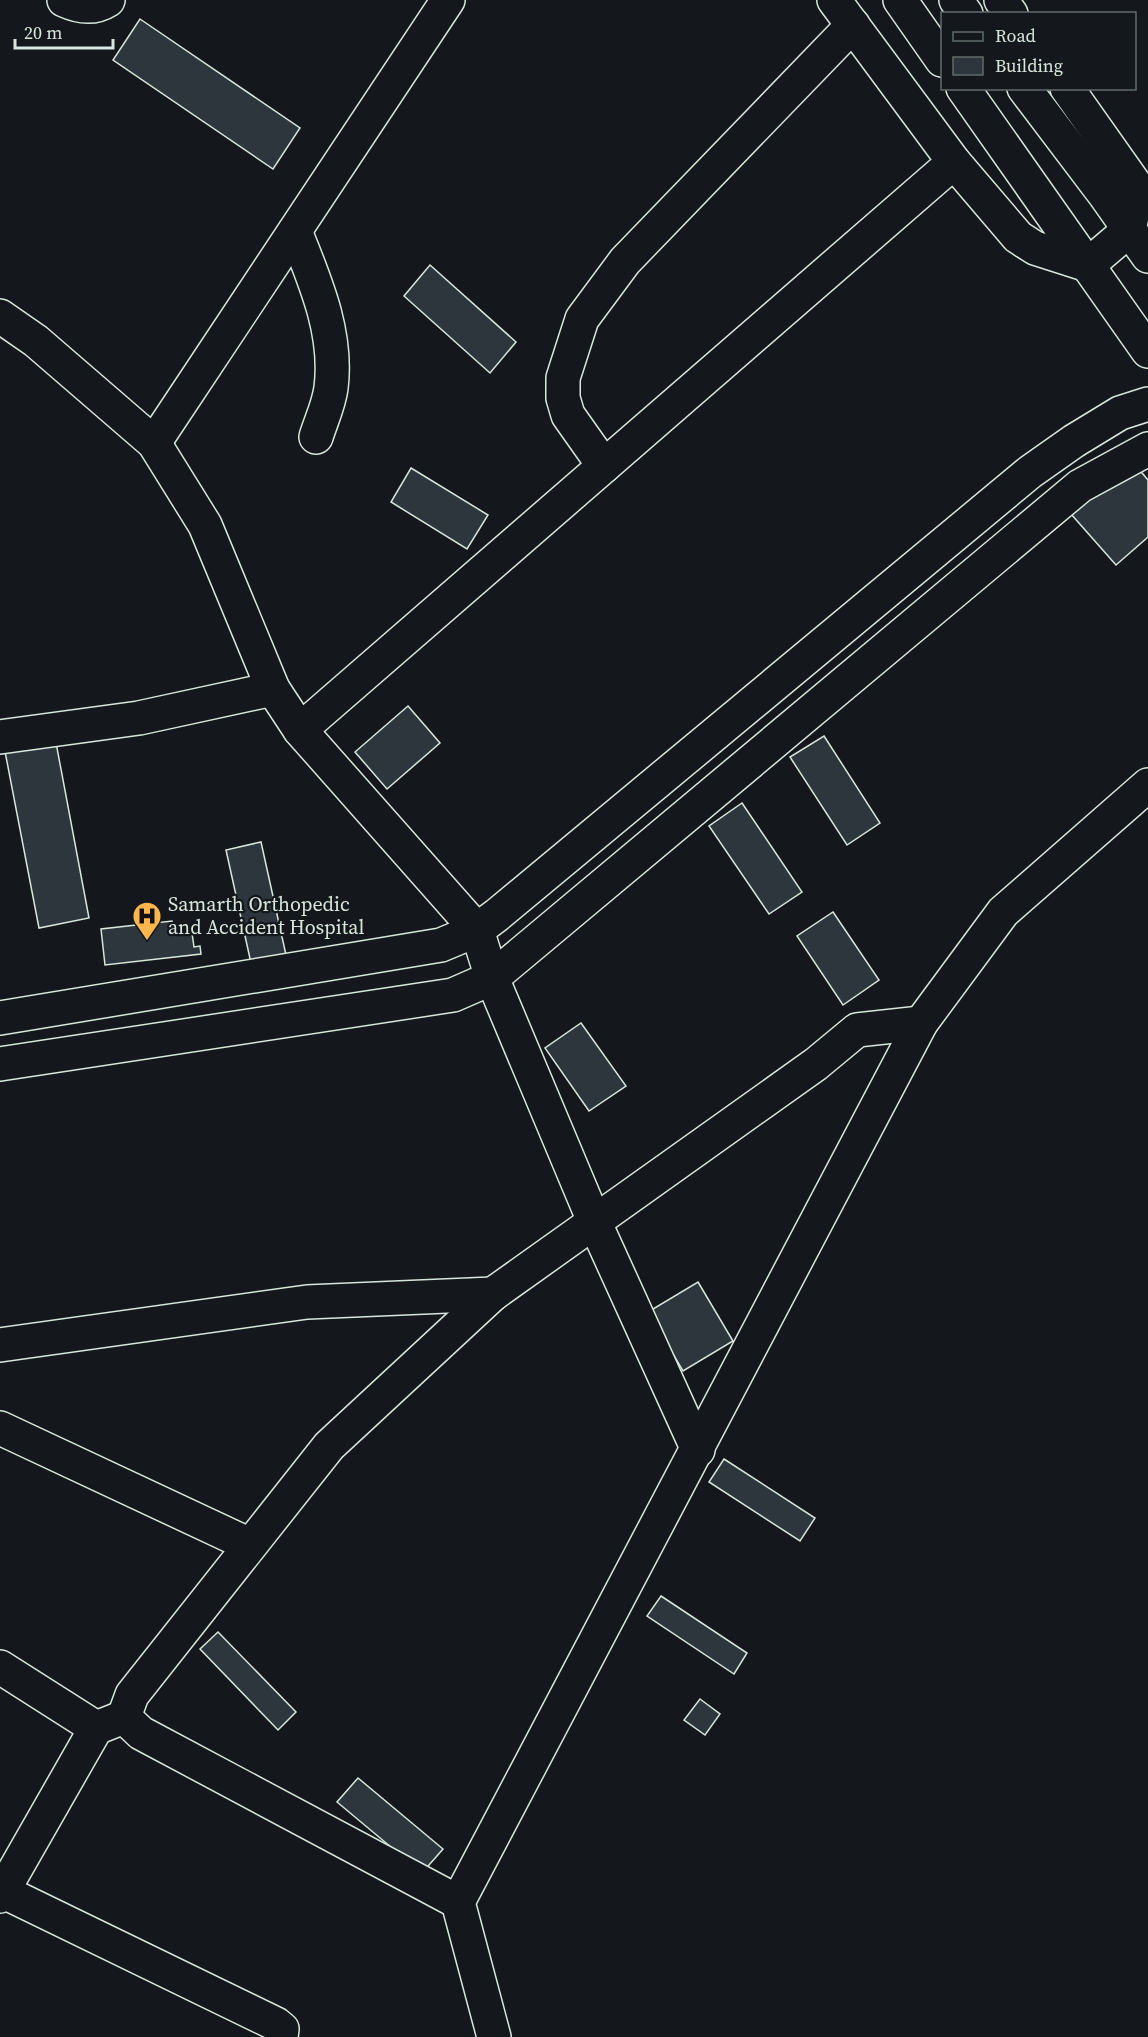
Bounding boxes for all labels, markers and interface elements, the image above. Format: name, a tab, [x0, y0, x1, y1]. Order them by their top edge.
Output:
scale bar	[15, 12, 112, 50]
legend	[941, 12, 1136, 90]
text: 20 m	[24, 20, 62, 45]
text: Road	[995, 23, 1036, 48]
text: Building	[995, 53, 1063, 78]
place label: Samarth Orthopedic and Accident Hospital	[168, 890, 364, 941]
hospital icon: Samarth Orthopedic and Accident Hospital	[131, 900, 163, 942]

